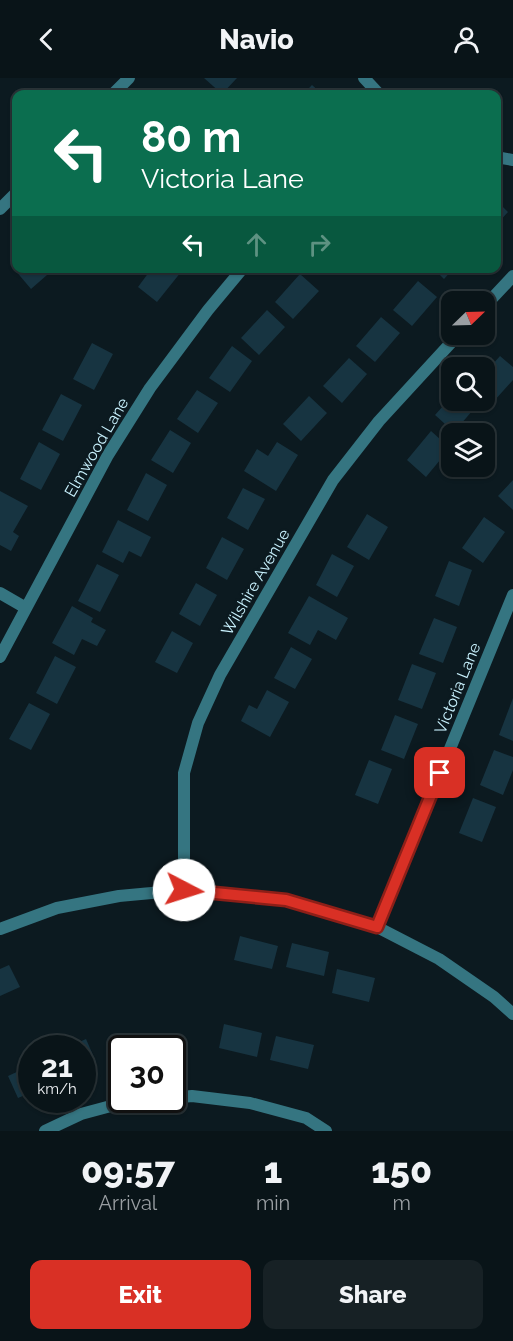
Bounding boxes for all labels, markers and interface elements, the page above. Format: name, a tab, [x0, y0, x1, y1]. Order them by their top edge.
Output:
icon: back	[30, 23, 63, 56]
icon: person	[450, 23, 483, 56]
text: Navio	[219, 24, 294, 55]
text: 80 m	[141, 113, 241, 162]
icon: left	[42, 114, 120, 192]
text: Victoria Lane	[141, 163, 304, 194]
icon: left	[177, 228, 210, 261]
icon: ahead	[240, 228, 273, 261]
icon: right	[303, 228, 336, 261]
north arrow	[441, 291, 495, 345]
map controls	[441, 291, 495, 477]
button: search	[441, 357, 495, 411]
street label: Elmwood Lane	[60, 394, 132, 500]
button: layers	[441, 423, 495, 477]
street label: Wilshire Avenue	[217, 526, 294, 639]
street label: Victoria Lane	[431, 640, 484, 737]
pin	[414, 747, 465, 798]
icon: arrive	[423, 756, 456, 789]
position arrow	[152, 858, 216, 922]
speed limit sign: 30	[108, 1035, 186, 1113]
text: 21	[41, 1049, 73, 1084]
text: km/h	[37, 1080, 77, 1098]
text: 09:57	[81, 1149, 175, 1191]
text: 1	[264, 1149, 282, 1191]
text: 150	[371, 1149, 432, 1191]
text: Arrival	[99, 1191, 157, 1215]
text: min	[256, 1191, 290, 1215]
text: m	[392, 1191, 411, 1215]
button: Exit	[30, 1260, 251, 1329]
button: Share	[263, 1260, 483, 1329]

